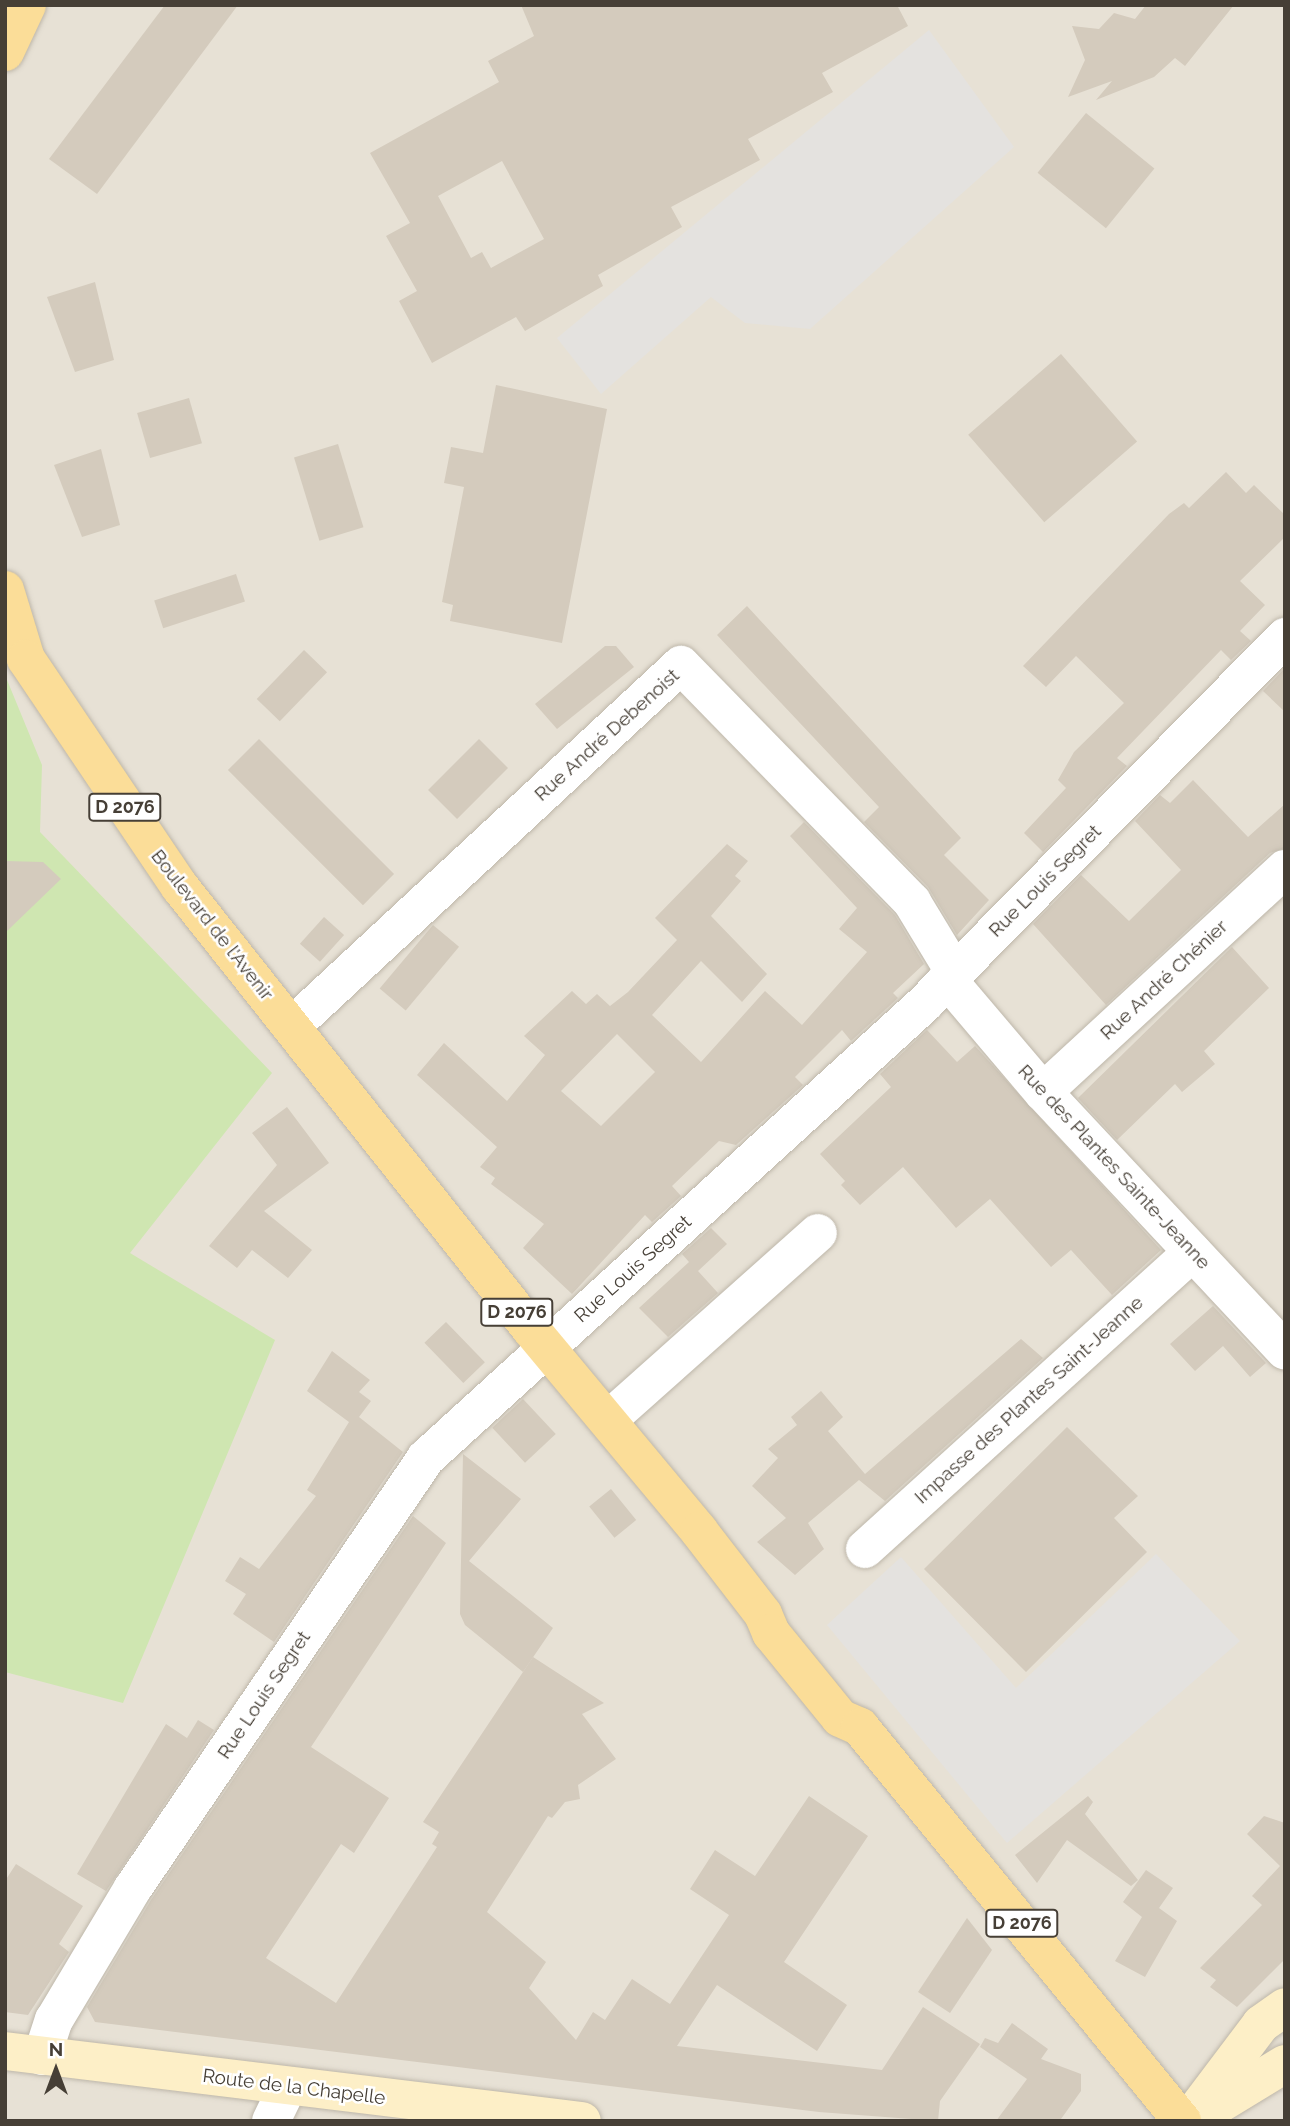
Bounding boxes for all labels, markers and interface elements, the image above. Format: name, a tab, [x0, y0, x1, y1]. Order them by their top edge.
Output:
street label: Rue André Debenoist	[530, 664, 684, 806]
road number: D 2076	[88, 792, 162, 822]
street label: Rue Louis Segret	[984, 820, 1106, 942]
street label: Boulevard de l'Avenir	[146, 845, 278, 1005]
street label: Rue André Chénier	[1096, 915, 1232, 1045]
street label: Rue des Plantes Sainte-Jeanne	[1013, 1060, 1215, 1274]
street label: Rue Louis Segret	[570, 1211, 696, 1327]
street label: Impasse des Plantes Saint-Jeanne	[910, 1291, 1148, 1509]
road number: D 2076	[480, 1297, 554, 1326]
street label: Rue Louis Segret	[213, 1627, 315, 1763]
road number: D 2076	[985, 1909, 1059, 1938]
north arrow	[21, 2035, 91, 2105]
text: N	[49, 2038, 63, 2060]
street label: Route de la Chapelle	[201, 2064, 387, 2110]

